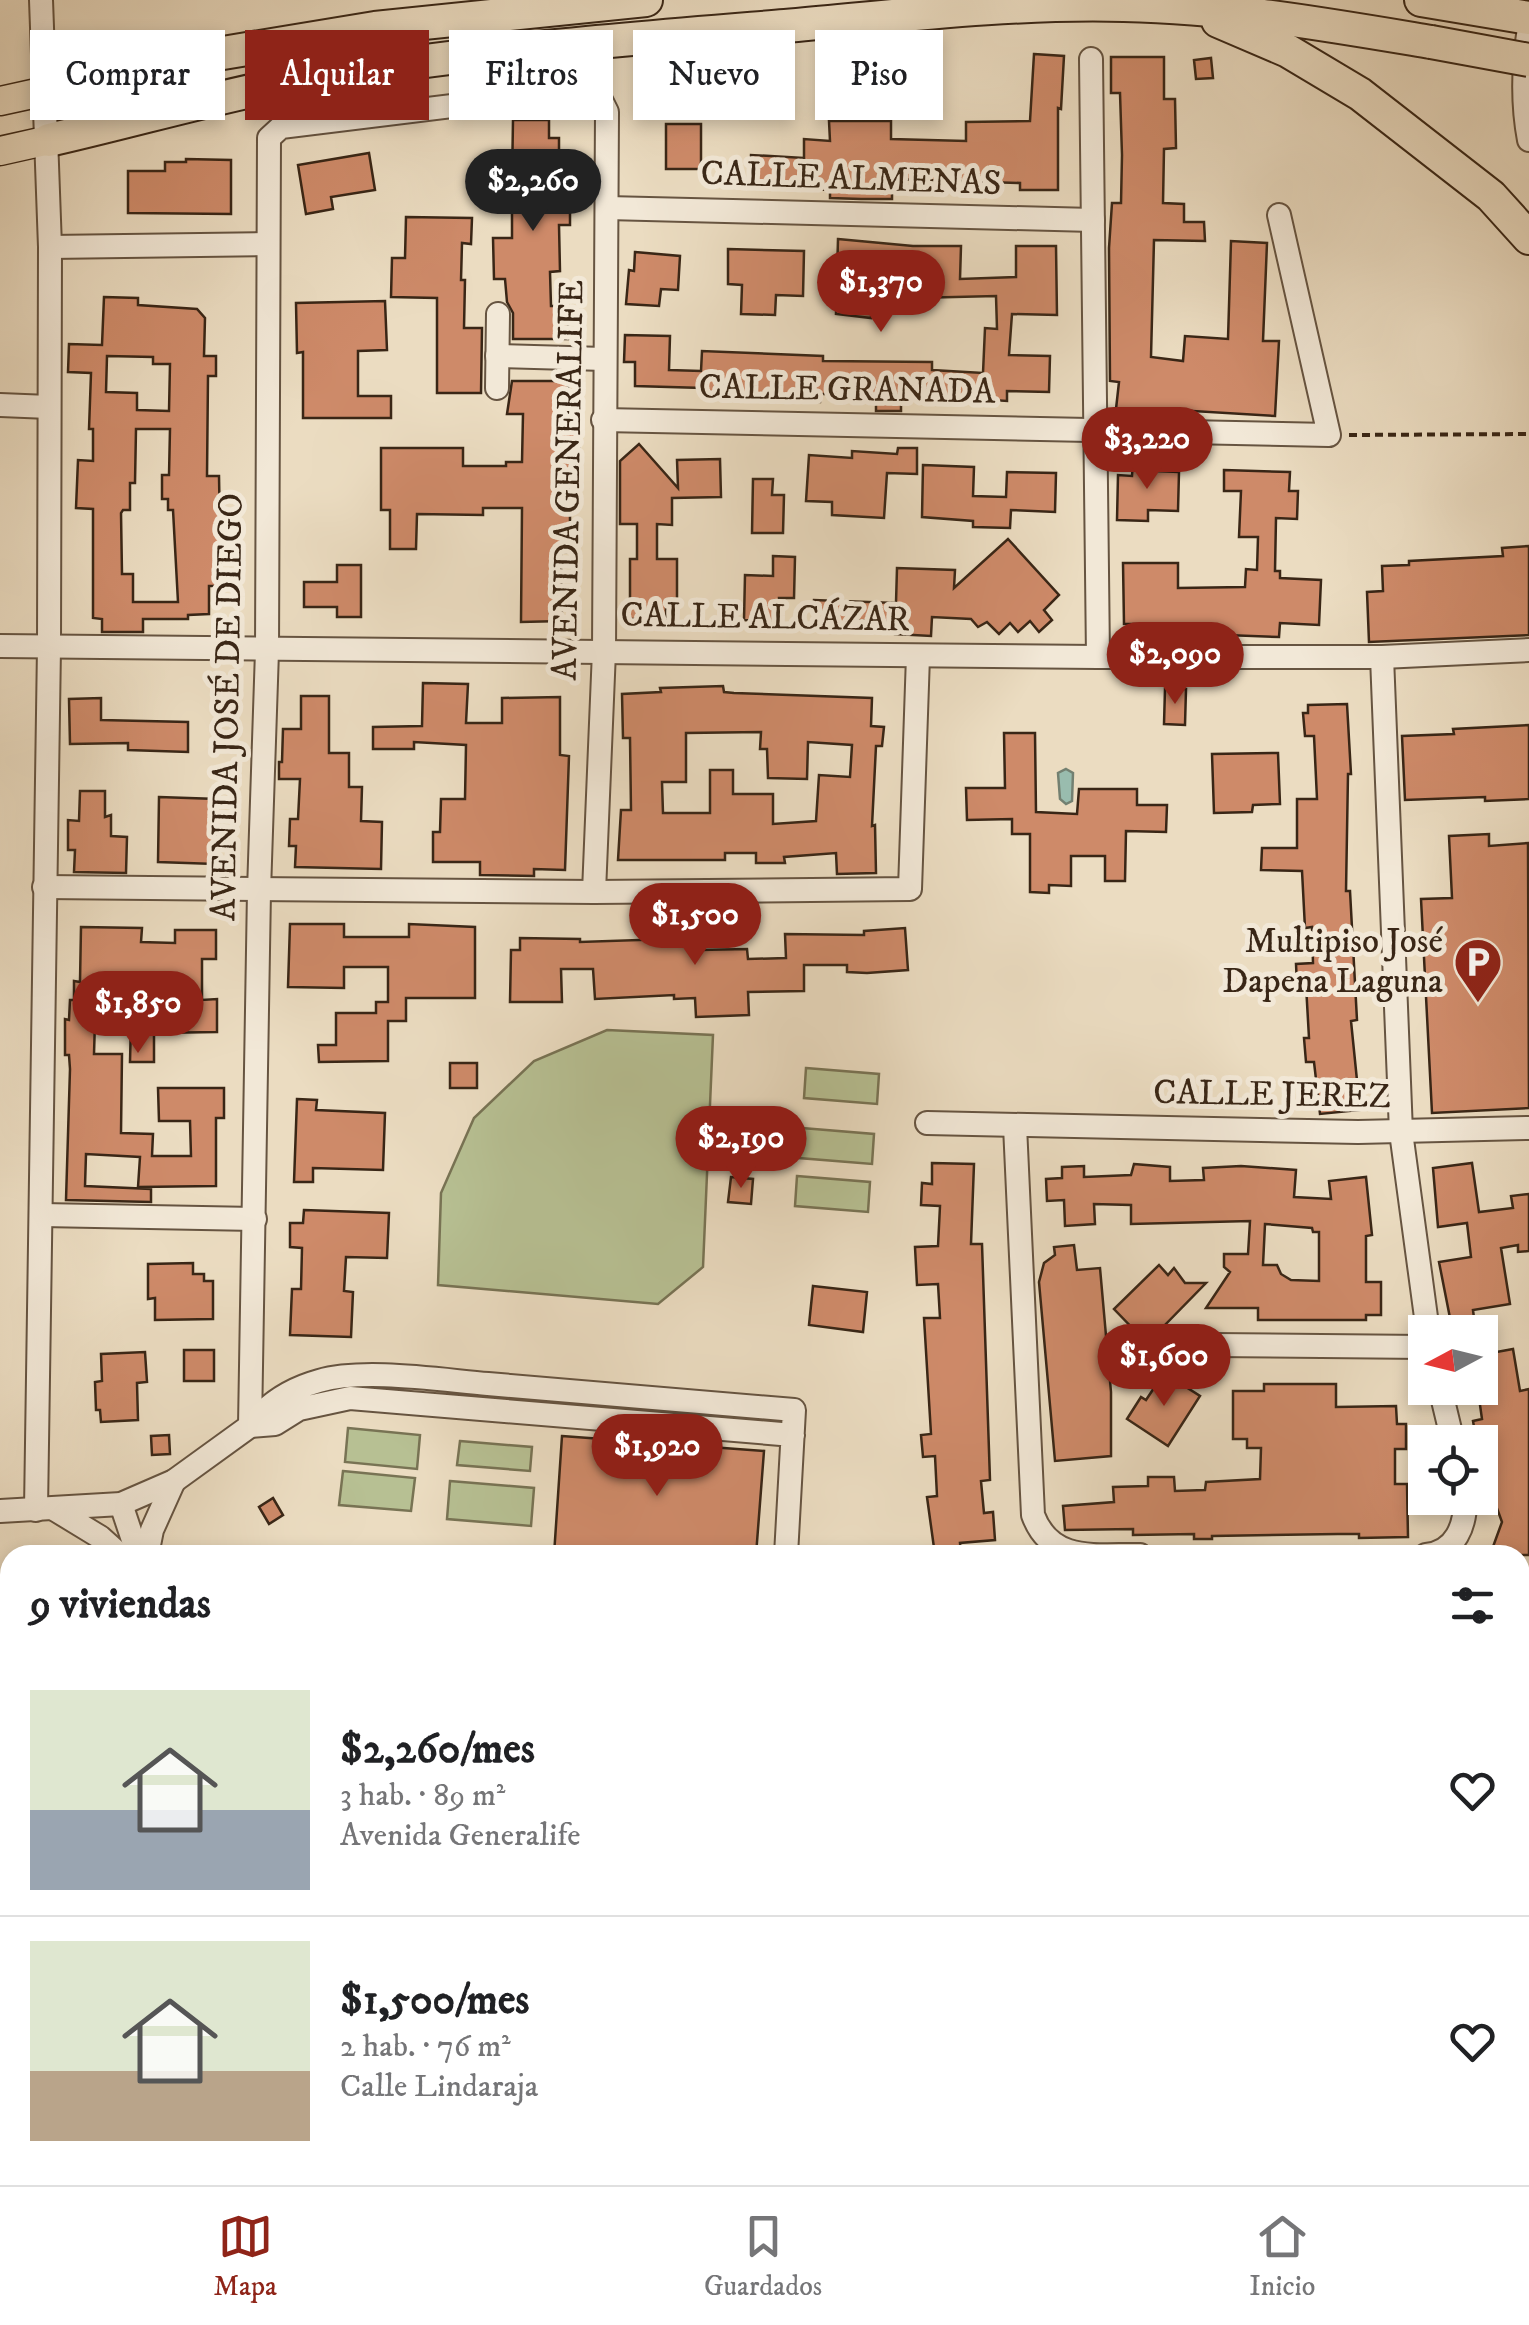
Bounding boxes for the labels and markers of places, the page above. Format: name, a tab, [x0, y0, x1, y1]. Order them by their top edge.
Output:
pin: $2,260	[452, 149, 614, 234]
pin: $1,370	[800, 250, 962, 335]
pin: $3,220	[1066, 407, 1228, 492]
pin: $2,090	[1094, 622, 1256, 707]
pin: $1,500	[614, 883, 776, 968]
place label: Multipiso José Dapena Laguna	[1222, 920, 1444, 1004]
parking icon: Multipiso José Dapena Laguna	[1452, 936, 1504, 1004]
pin: $1,850	[57, 971, 219, 1056]
pin: $2,190	[660, 1106, 822, 1191]
pin: $1,600	[1083, 1324, 1245, 1409]
pin: $1,920	[576, 1414, 738, 1499]

